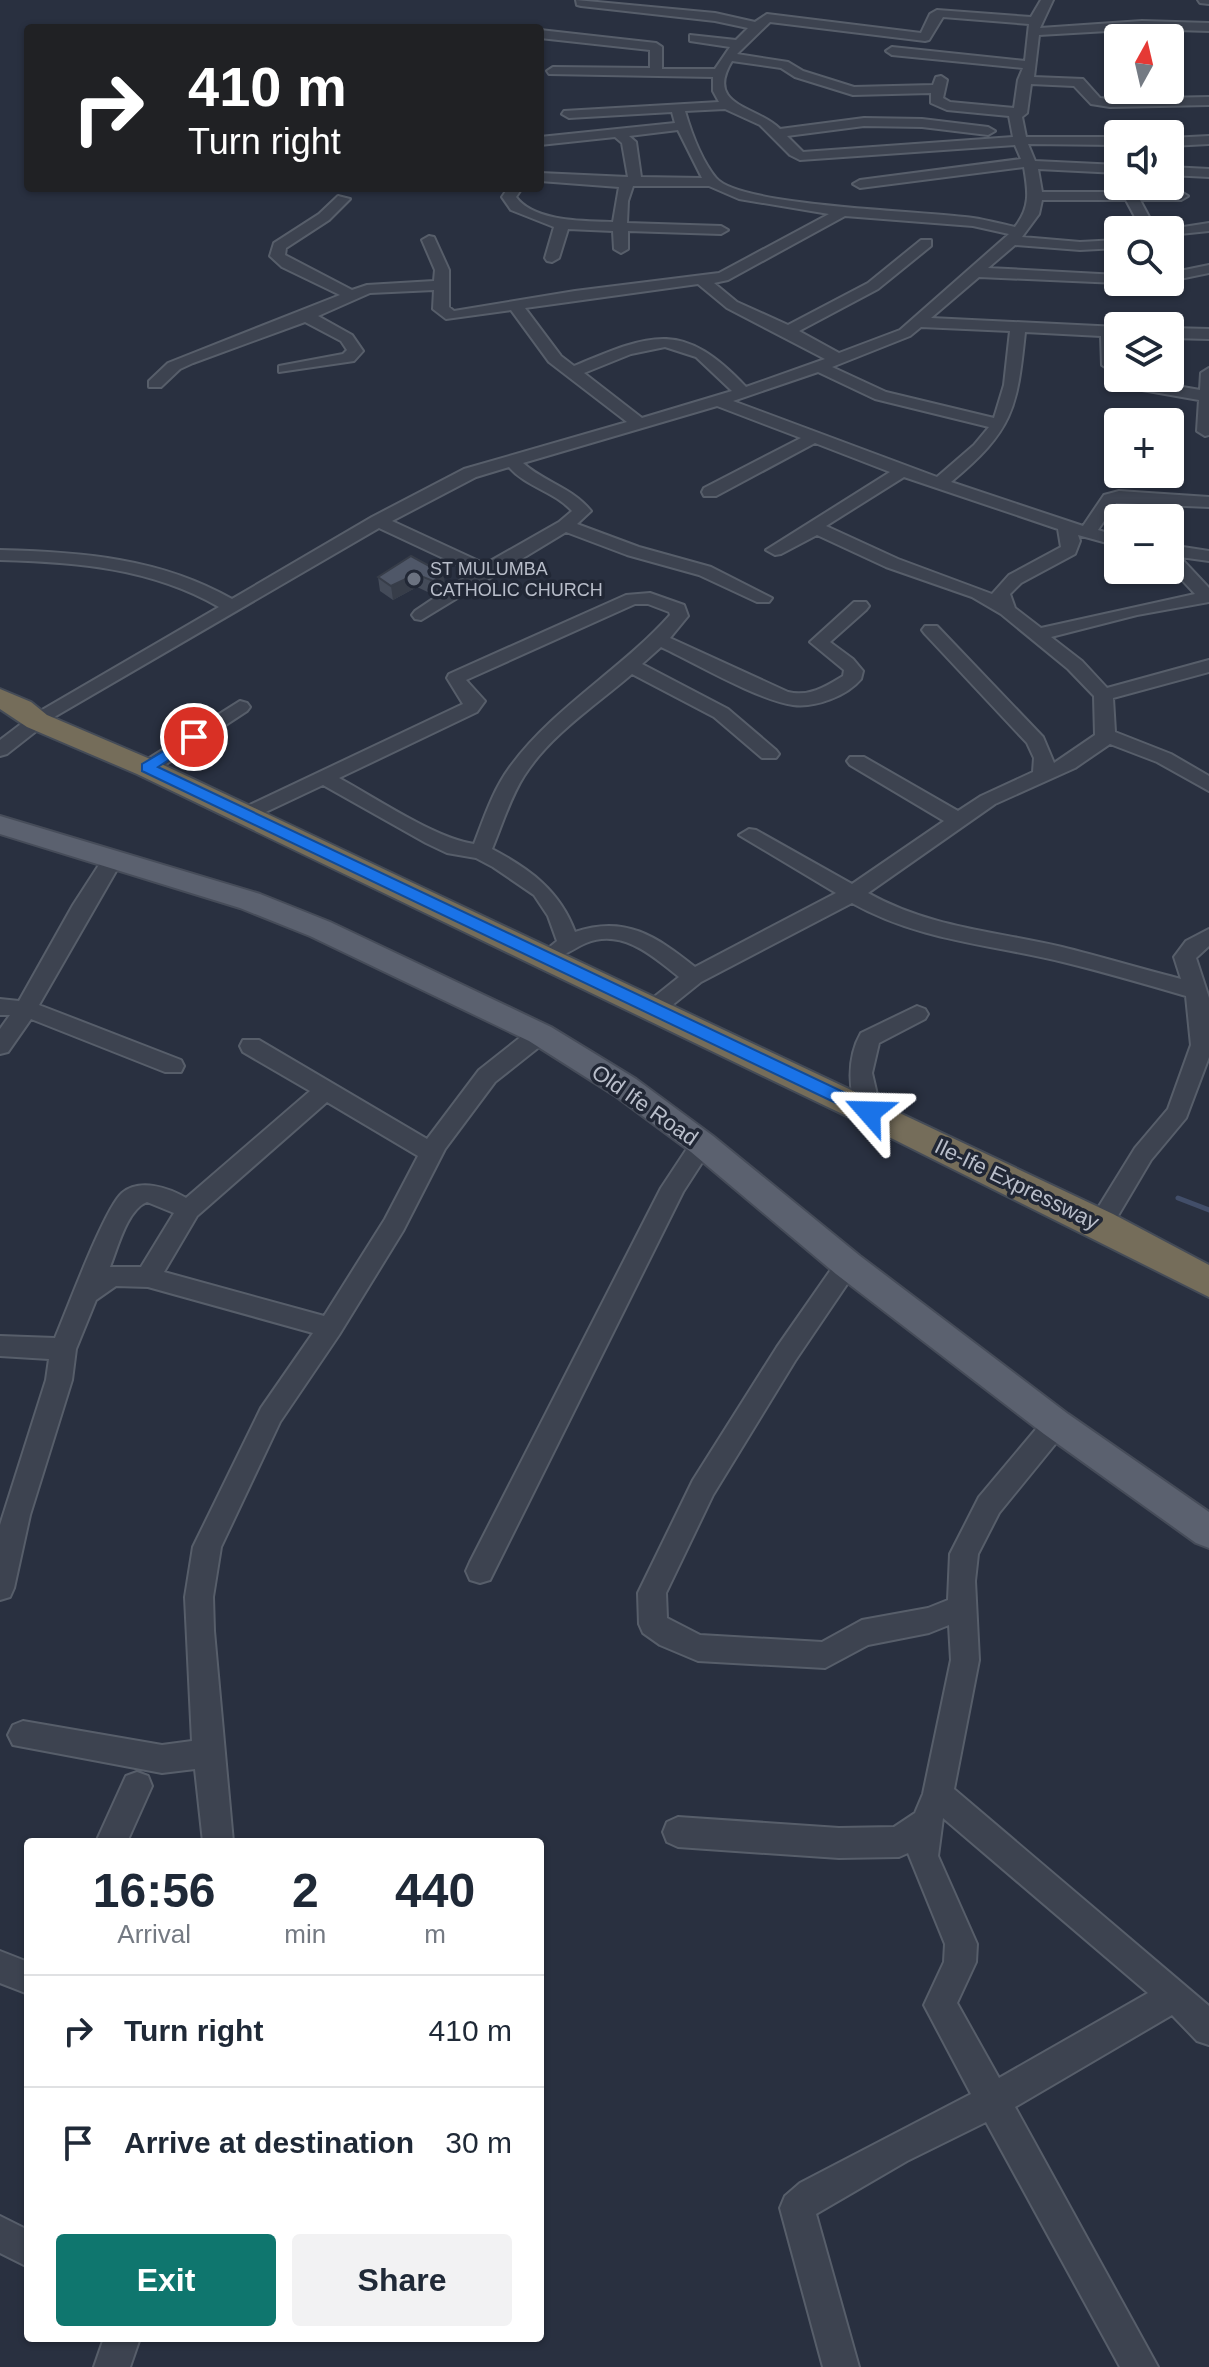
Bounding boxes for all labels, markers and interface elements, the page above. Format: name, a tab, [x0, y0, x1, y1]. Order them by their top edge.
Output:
north arrow	[1104, 24, 1184, 104]
map controls	[1104, 24, 1184, 584]
text: 410 m	[188, 55, 347, 118]
icon: right	[56, 56, 160, 160]
button: sound	[1104, 120, 1184, 200]
text: Turn right	[188, 121, 341, 162]
button: search	[1104, 216, 1184, 296]
button: layers	[1104, 312, 1184, 392]
button: +	[1104, 408, 1184, 488]
button: −	[1104, 504, 1184, 584]
place label: ST MULUMBA CATHOLIC CHURCH	[430, 559, 603, 600]
marker: ST MULUMBA CATHOLIC CHURCH	[405, 570, 423, 588]
pin	[160, 703, 228, 771]
icon: arrive	[172, 715, 216, 759]
street label: Old Ife Road	[587, 1059, 703, 1151]
position arrow	[827, 1070, 911, 1154]
street label: Ile-Ife Expressway	[931, 1133, 1103, 1235]
text: 16:56	[93, 1864, 216, 1917]
text: 2	[292, 1864, 319, 1917]
text: 440	[395, 1864, 475, 1917]
text: Arrival	[117, 1919, 191, 1949]
text: min	[284, 1919, 326, 1949]
text: m	[424, 1919, 446, 1949]
icon: right	[56, 2009, 100, 2053]
text: Turn right	[124, 2014, 263, 2047]
text: 410 m	[429, 2014, 512, 2047]
icon: arrive	[56, 2121, 100, 2165]
text: Arrive at destination	[124, 2126, 414, 2159]
text: 30 m	[445, 2126, 512, 2159]
button: Exit	[56, 2234, 276, 2326]
button: Share	[292, 2234, 512, 2326]

